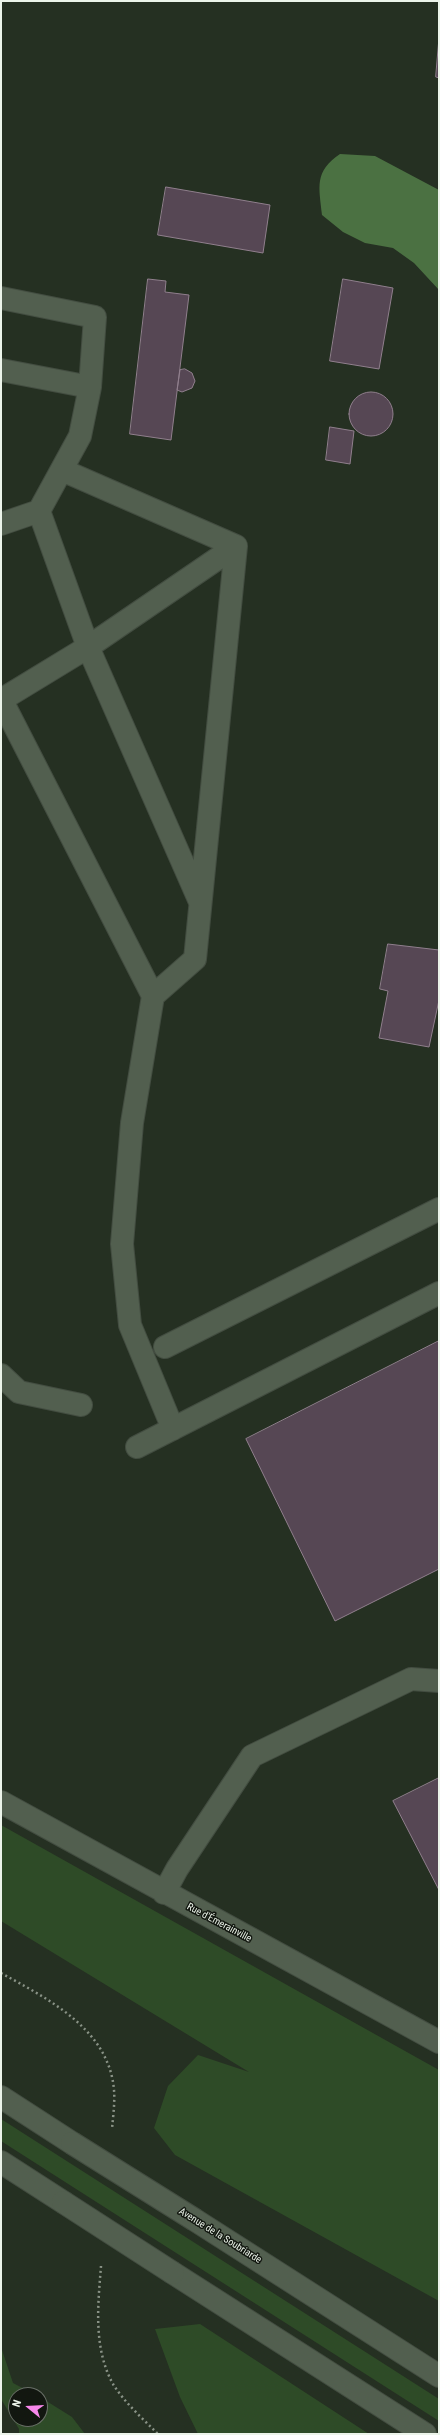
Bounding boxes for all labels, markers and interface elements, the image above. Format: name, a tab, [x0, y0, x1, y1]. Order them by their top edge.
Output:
street label: Rue d'Émerainville	[185, 1901, 253, 1945]
street label: Avenue de la Soubriarde	[176, 2206, 264, 2266]
north arrow	[8, 2387, 48, 2427]
text: N	[10, 2398, 24, 2409]

